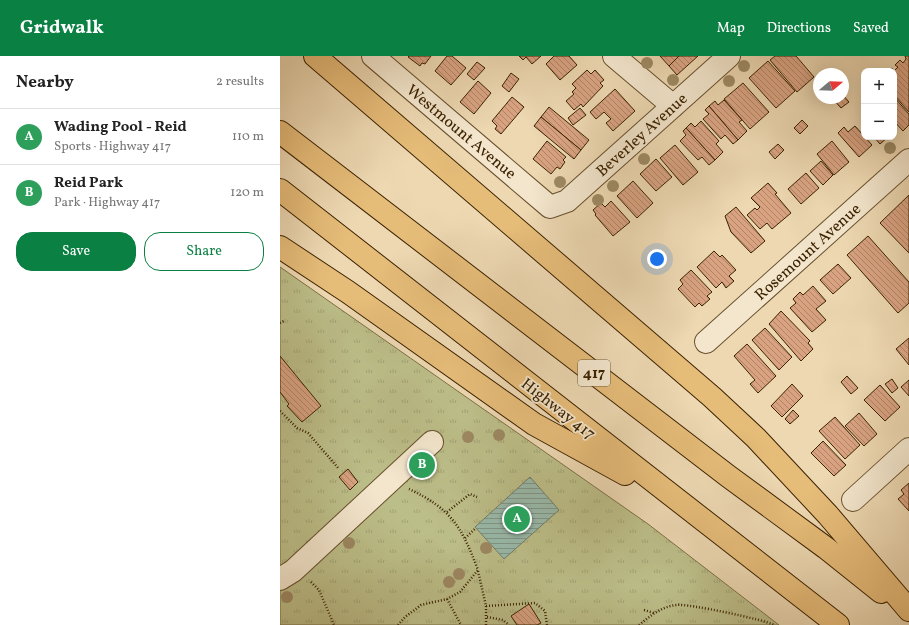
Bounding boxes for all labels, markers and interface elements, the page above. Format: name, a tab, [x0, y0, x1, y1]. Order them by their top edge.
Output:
text: Gridwalk	[20, 15, 104, 41]
text: Map	[717, 19, 745, 38]
text: Directions	[767, 19, 831, 38]
text: Saved	[853, 19, 889, 38]
north arrow	[813, 68, 849, 104]
map controls	[861, 68, 897, 140]
button: +	[861, 68, 897, 104]
text: Nearby	[16, 71, 74, 94]
text: 2 results	[216, 73, 264, 91]
street label: Westmount Avenue	[401, 80, 520, 185]
street label: Beverley Avenue	[592, 89, 693, 182]
button: −	[861, 104, 897, 140]
text: Wading Pool - Reid	[54, 117, 187, 138]
text: A	[24, 128, 34, 146]
text: 110 m	[232, 128, 264, 146]
text: Sports · Highway 417	[54, 138, 171, 156]
text: Reid Park	[54, 173, 123, 194]
text: B	[25, 184, 33, 202]
text: 120 m	[230, 184, 264, 202]
text: Park · Highway 417	[54, 194, 160, 212]
street label: Rosemount Avenue	[750, 199, 866, 306]
button: Save	[16, 232, 136, 271]
button: Share	[144, 232, 264, 271]
your location	[647, 249, 667, 269]
road number: 417	[578, 360, 610, 386]
street label: Highway 417	[516, 374, 600, 446]
pin: B	[409, 450, 435, 480]
pin: A	[504, 504, 530, 534]

